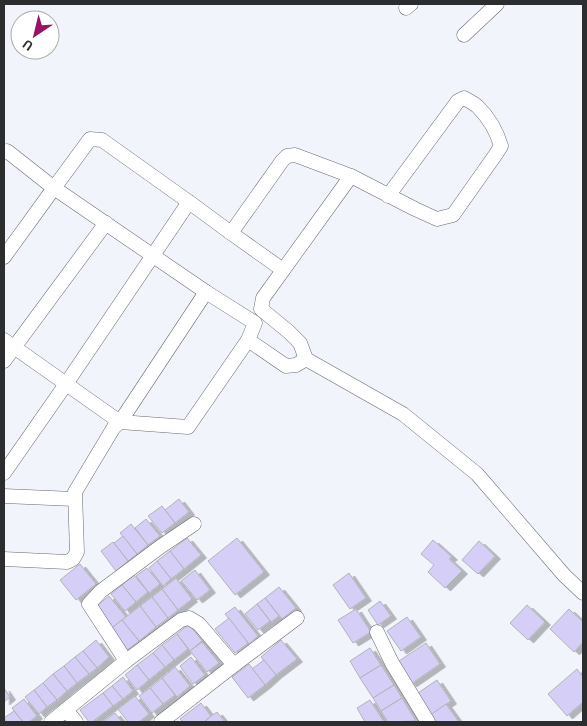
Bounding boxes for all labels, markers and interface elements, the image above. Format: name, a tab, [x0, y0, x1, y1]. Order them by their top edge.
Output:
north arrow	[10, 10, 60, 60]
text: U	[20, 36, 36, 53]

